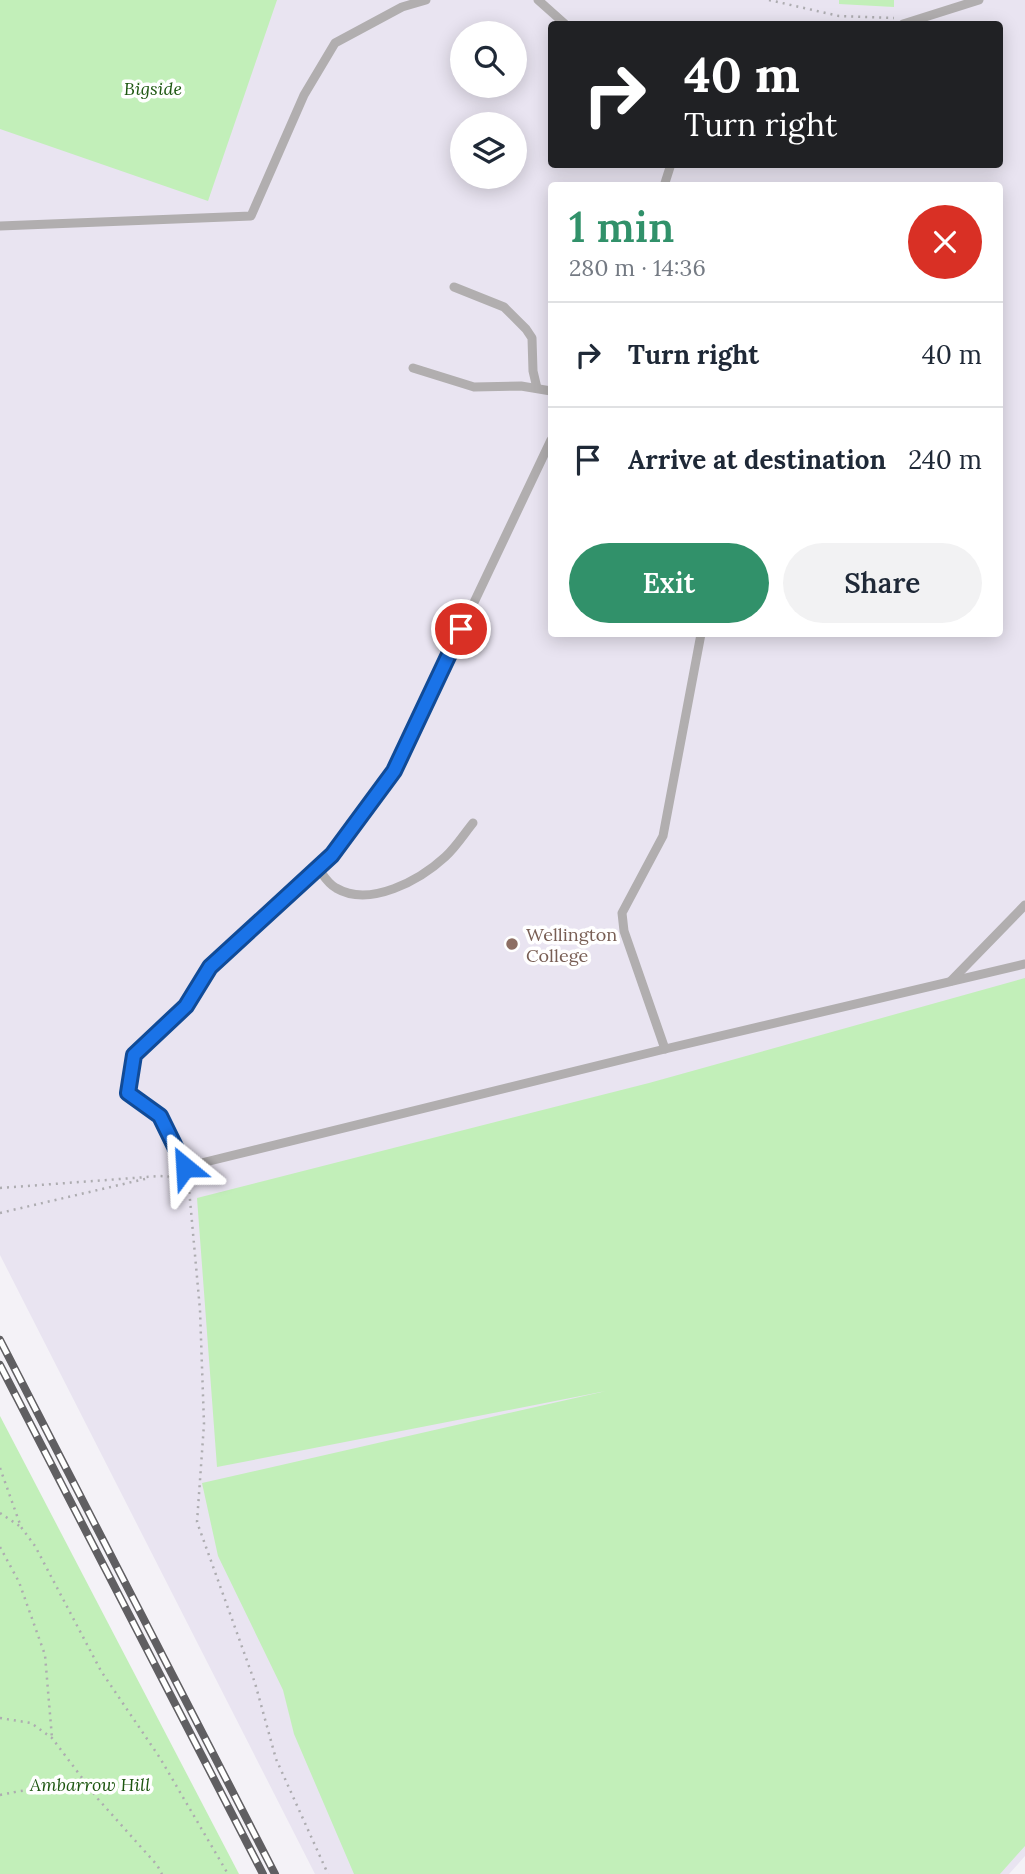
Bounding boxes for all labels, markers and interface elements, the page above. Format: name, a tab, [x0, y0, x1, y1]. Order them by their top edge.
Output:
map controls	[450, 21, 527, 189]
button: search	[450, 21, 527, 98]
text: 40 m	[684, 43, 800, 105]
icon: right	[569, 49, 660, 140]
park label: Bigside	[124, 77, 182, 100]
text: Turn right	[684, 104, 837, 145]
button: layers	[450, 112, 527, 189]
text: 1 min	[569, 200, 674, 254]
button: close	[908, 205, 982, 279]
text: 280 m · 14:36	[569, 253, 706, 282]
icon: right	[569, 336, 607, 374]
text: Turn right	[628, 338, 759, 371]
text: 40 m	[922, 338, 982, 371]
icon: arrive	[569, 441, 607, 479]
text: Arrive at destination	[628, 443, 886, 476]
text: 240 m	[908, 443, 982, 476]
button: Exit	[569, 543, 769, 623]
button: Share	[783, 543, 982, 623]
pin	[431, 599, 491, 659]
icon: arrive	[442, 610, 480, 648]
place label: Wellington College	[526, 923, 617, 967]
marker: Wellington College	[504, 936, 520, 952]
position arrow	[148, 1130, 222, 1204]
park label: Ambarrow Hill	[29, 1773, 150, 1796]

